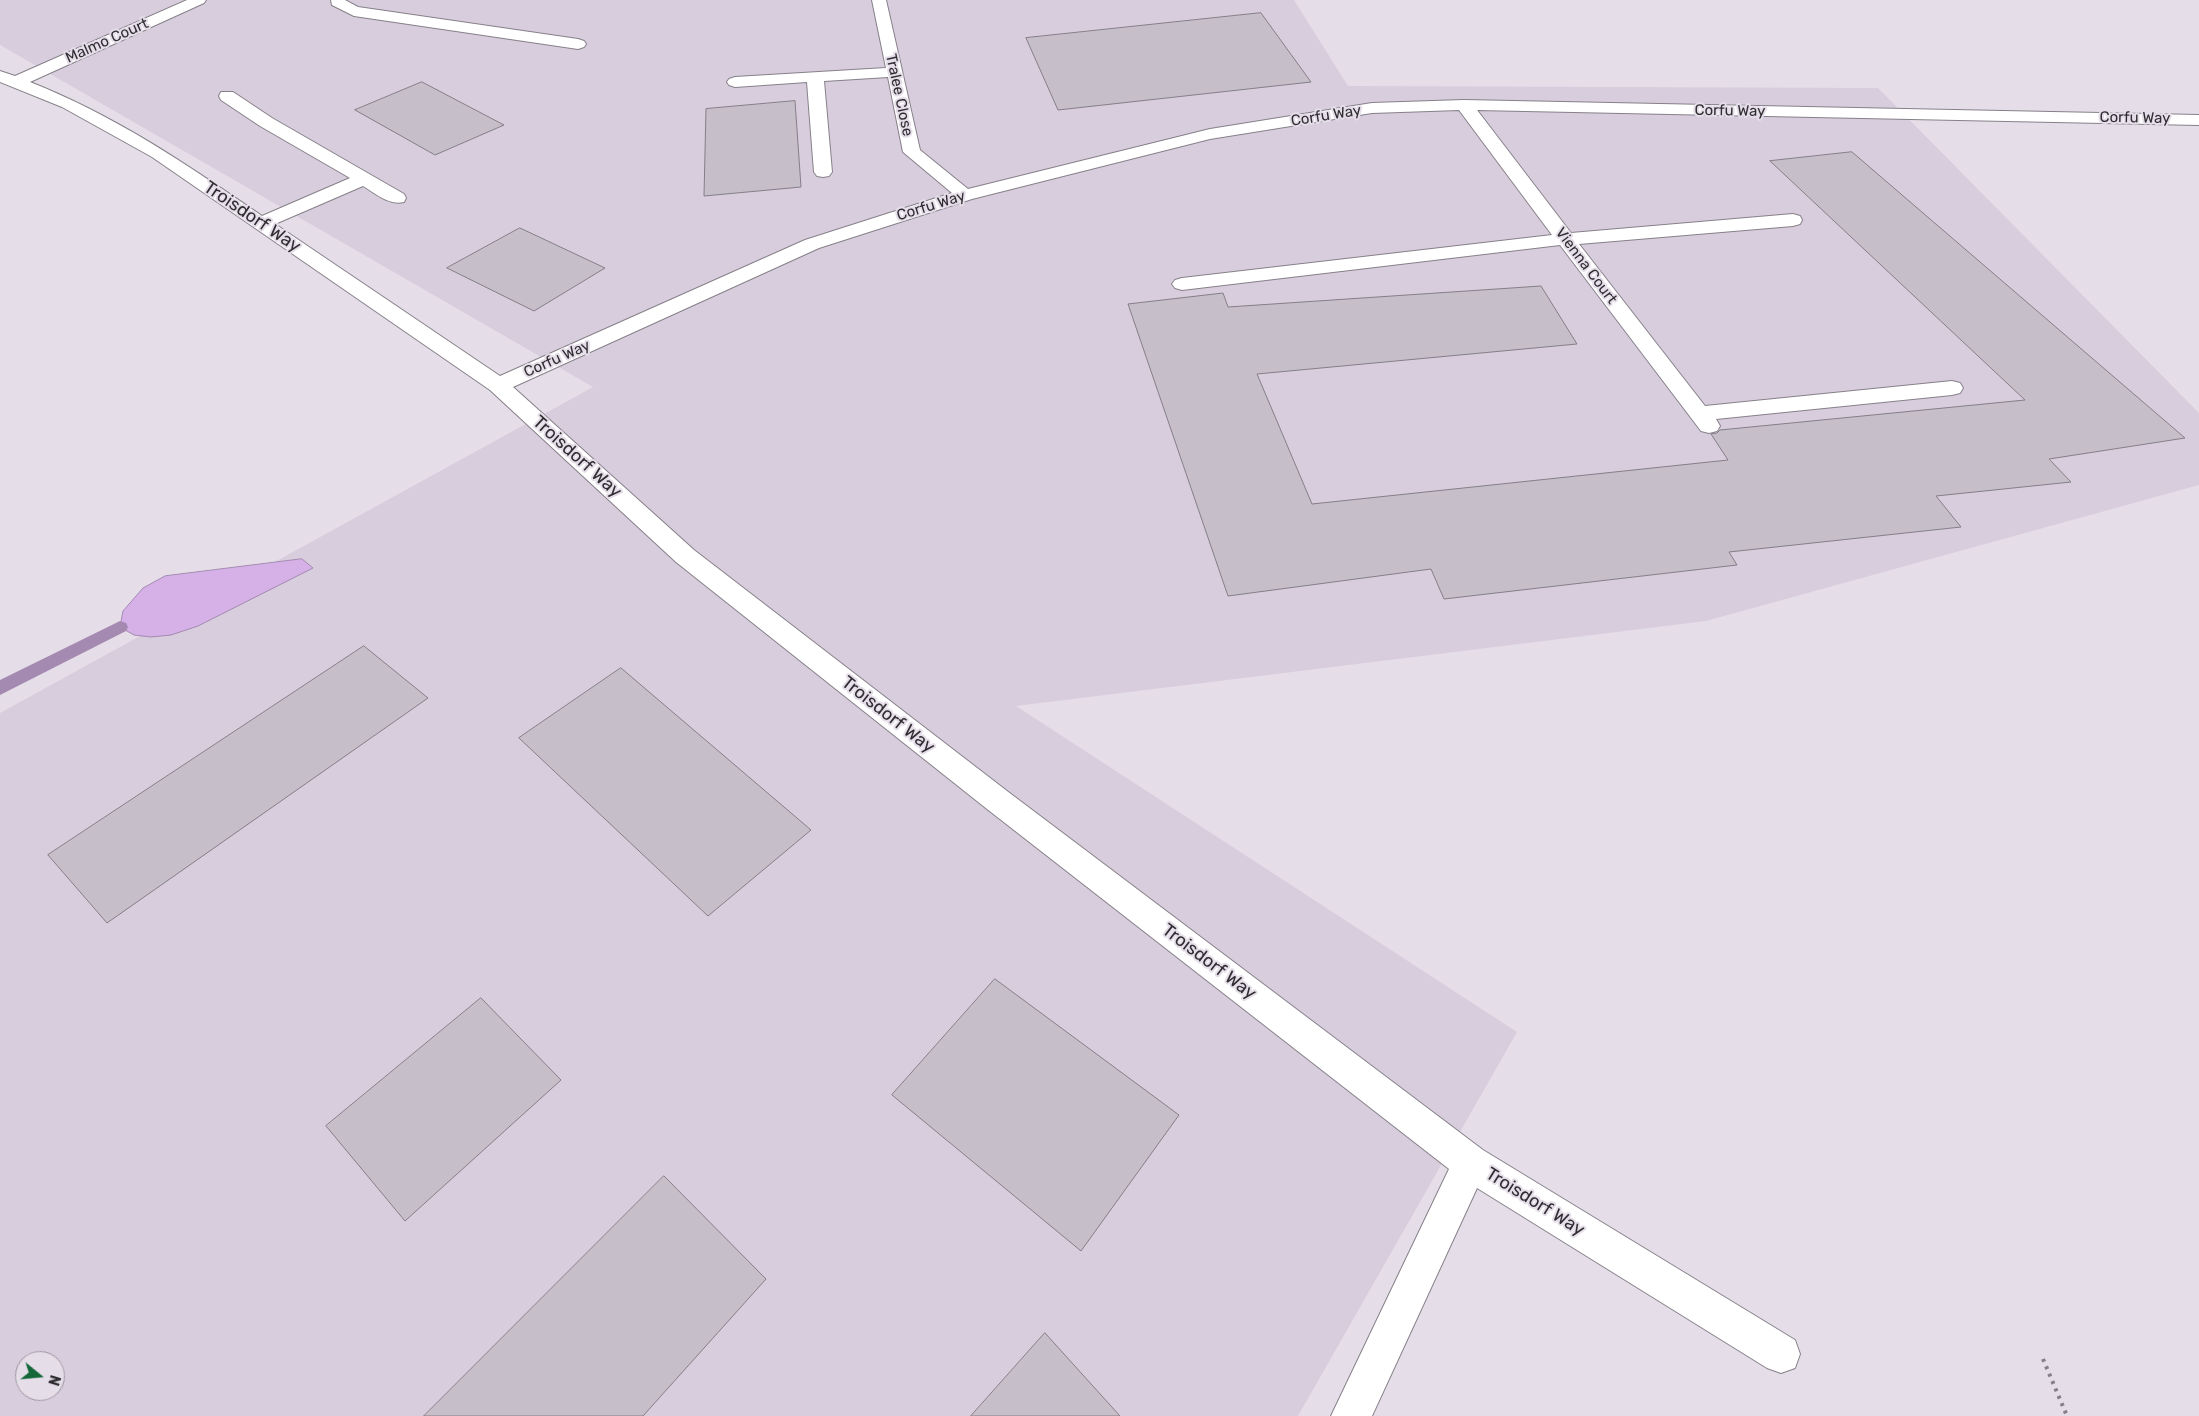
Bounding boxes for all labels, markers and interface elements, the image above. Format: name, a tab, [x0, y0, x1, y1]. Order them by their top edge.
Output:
street label: Malmo Court	[63, 15, 151, 67]
street label: Tralee Close	[881, 52, 917, 138]
street label: Corfu Way	[1694, 101, 1766, 121]
street label: Corfu Way	[1290, 102, 1362, 130]
street label: Corfu Way	[2099, 108, 2171, 128]
street label: Troisdorf Way	[199, 177, 305, 257]
street label: Corfu Way	[894, 187, 968, 225]
street label: Vienna Court	[1551, 224, 1621, 308]
street label: Corfu Way	[521, 336, 593, 382]
street label: Troisdorf Way	[528, 411, 626, 503]
street label: Troisdorf Way	[837, 672, 939, 758]
street label: Troisdorf Way	[1158, 920, 1260, 1004]
street label: Troisdorf Way	[1482, 1163, 1588, 1241]
north arrow	[15, 1351, 65, 1401]
text: N	[44, 1373, 63, 1388]

